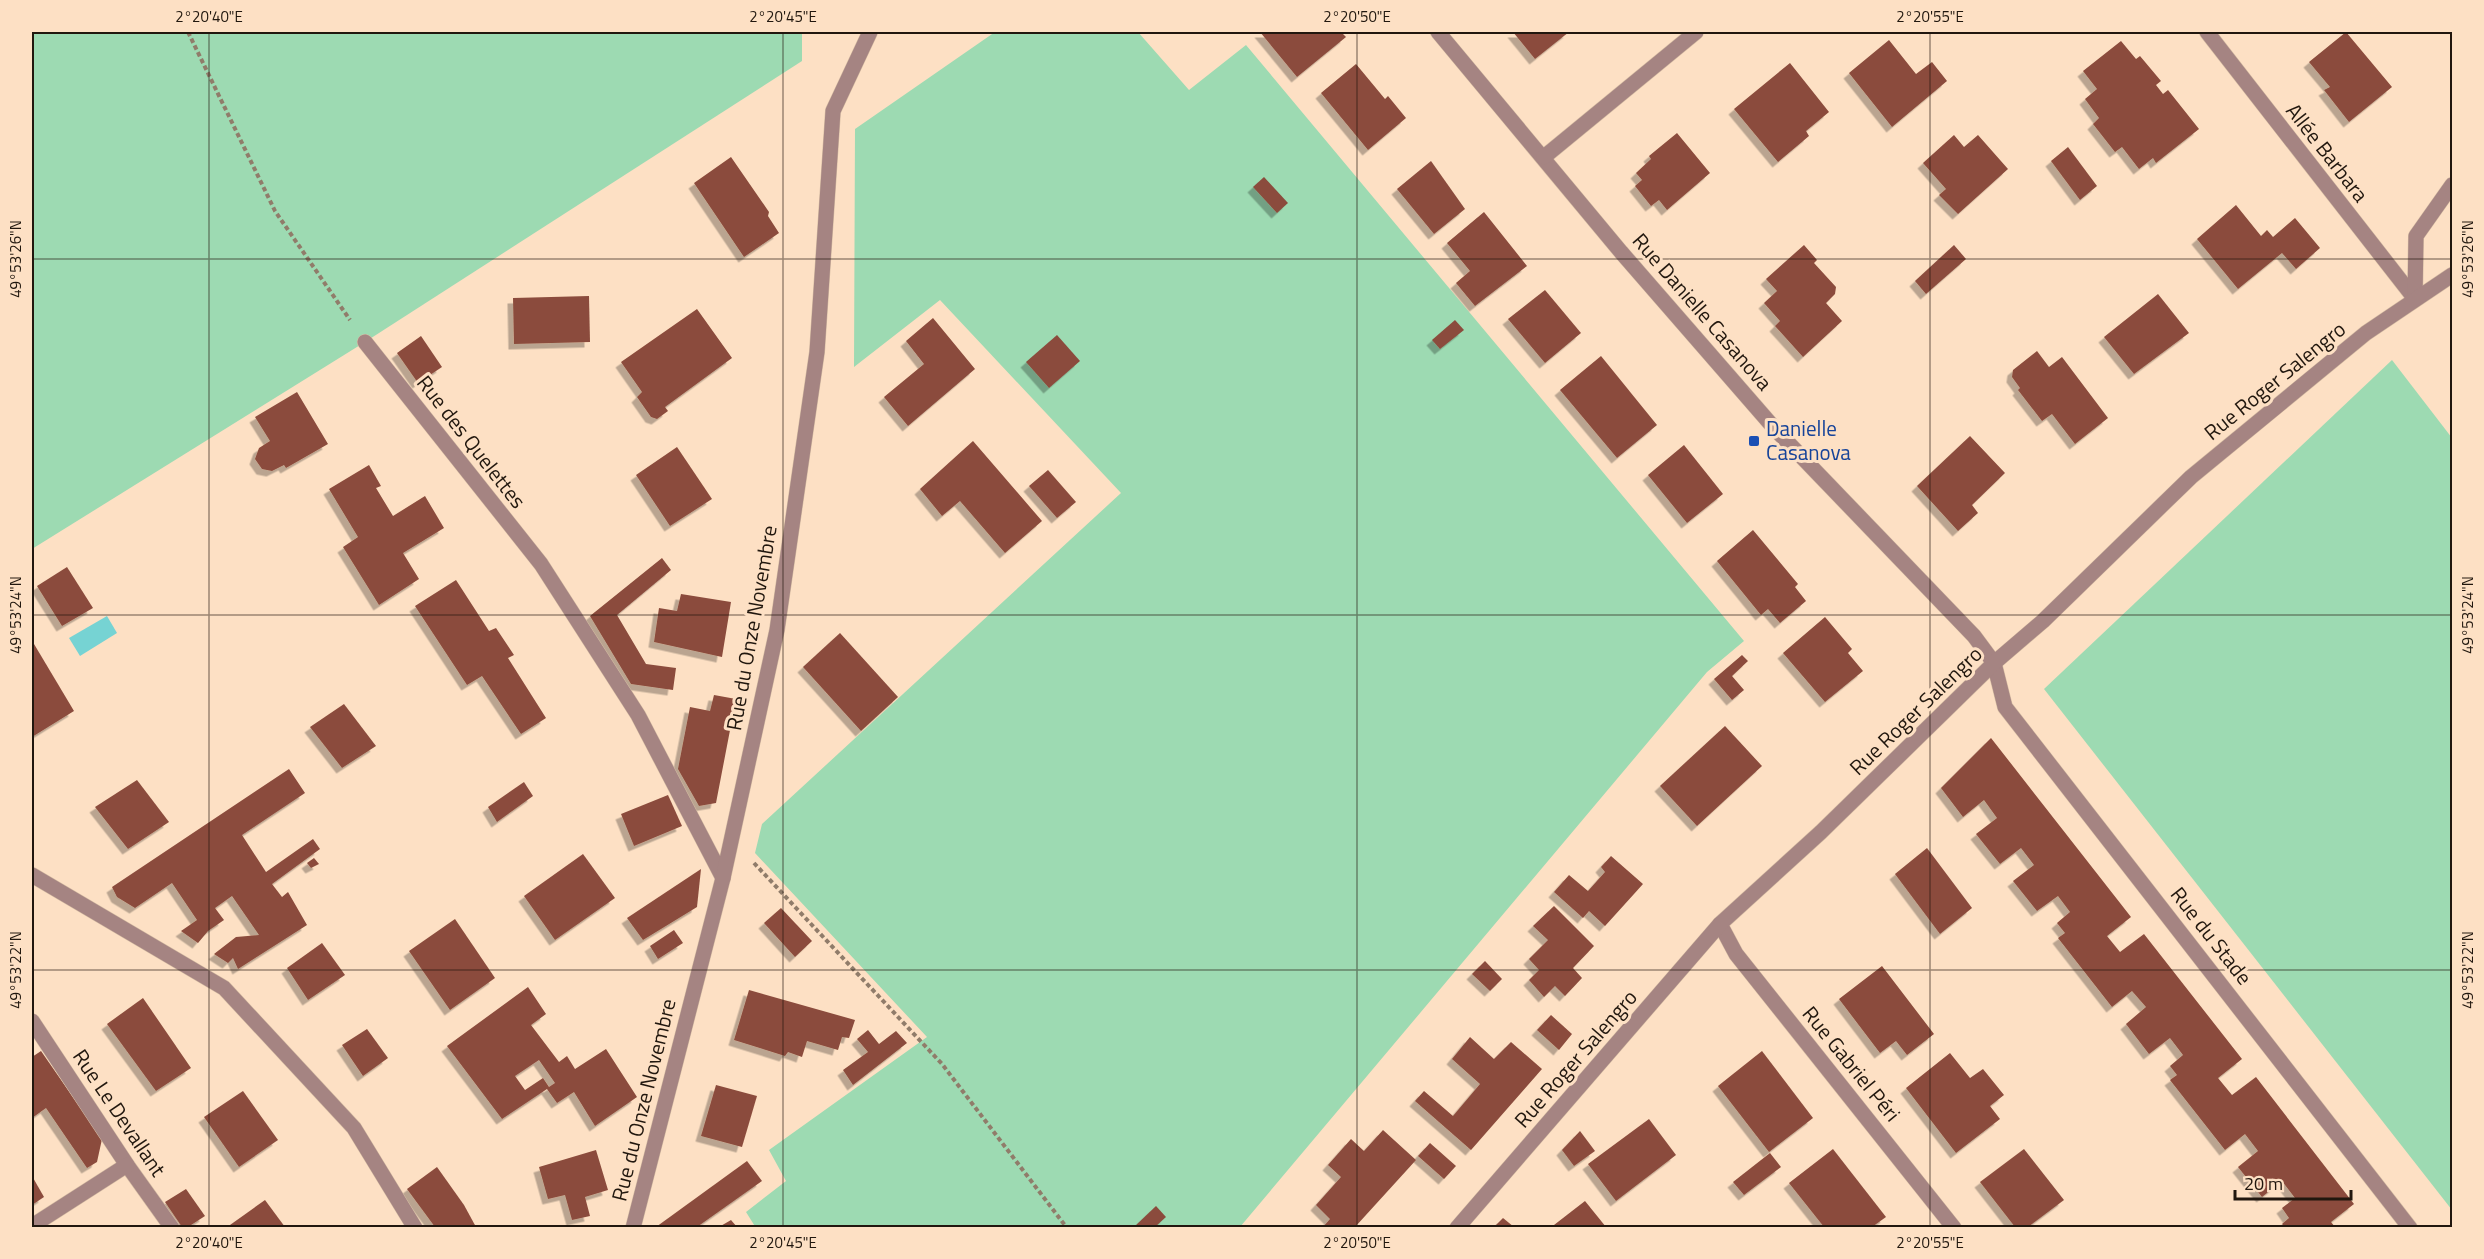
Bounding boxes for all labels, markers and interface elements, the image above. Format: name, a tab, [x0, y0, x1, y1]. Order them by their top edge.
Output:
text: 2°20'40"E	[175, 5, 243, 28]
text: 2°20'45"E	[749, 5, 817, 28]
text: 2°20'50"E	[1323, 5, 1391, 28]
text: 2°20'55"E	[1896, 5, 1964, 28]
street label: Allée Barbara	[2279, 96, 2377, 209]
text: 49°53'26"N	[4, 220, 27, 298]
text: 49°53'26"N	[2456, 220, 2479, 298]
street label: Rue Danielle Casanova	[1625, 226, 1781, 398]
street label: Rue Roger Salengro	[2197, 313, 2352, 447]
street label: Rue des Quelettes	[409, 368, 534, 515]
place label: Danielle Casanova	[1766, 412, 1851, 468]
marker: Danielle Casanova	[1747, 434, 1761, 448]
street label: Rue du Onze Novembre	[717, 523, 785, 733]
text: 49°53'24"N	[4, 576, 27, 654]
text: 49°53'24"N	[2456, 576, 2479, 654]
street label: Rue Roger Salengro	[1842, 638, 1989, 782]
street label: Rue du Stade	[2163, 879, 2260, 991]
text: 49°53'22"N	[4, 931, 27, 1009]
text: 49°53'22"N	[2456, 931, 2479, 1009]
street label: Rue Roger Salengro	[1506, 982, 1644, 1134]
street label: Rue du Onze Novembre	[602, 995, 684, 1204]
street label: Rue Gabriel Péri	[1795, 999, 1908, 1128]
street label: Rue Le Devallant	[65, 1042, 175, 1183]
scale bar	[2235, 1163, 2350, 1201]
text: 20 m	[2244, 1170, 2283, 1197]
text: 2°20'40"E	[175, 1231, 243, 1254]
text: 2°20'45"E	[749, 1231, 817, 1254]
text: 2°20'50"E	[1323, 1231, 1391, 1254]
text: 2°20'55"E	[1896, 1231, 1964, 1254]

